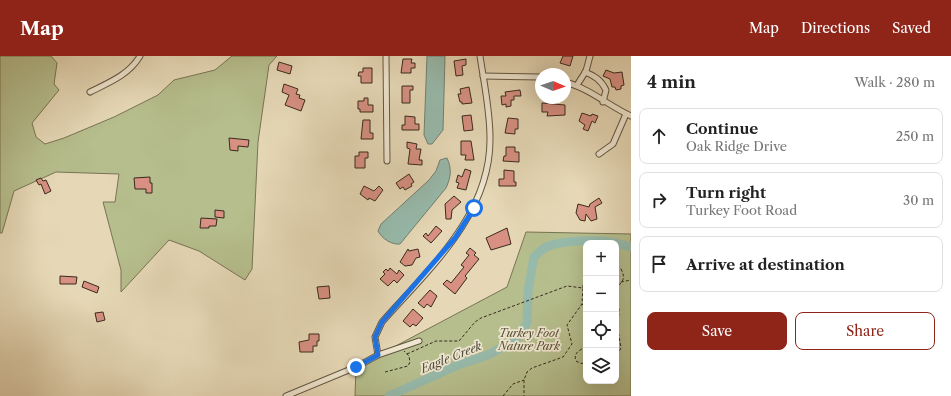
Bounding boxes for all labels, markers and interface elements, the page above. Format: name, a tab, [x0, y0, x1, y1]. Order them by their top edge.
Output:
text: Map	[20, 17, 64, 40]
text: Map	[749, 19, 779, 37]
text: Directions	[801, 19, 870, 37]
text: Saved	[892, 19, 931, 37]
north arrow	[535, 68, 571, 104]
text: 4 min	[647, 72, 696, 92]
text: Walk · 280 m	[854, 74, 935, 90]
text: Continue	[686, 119, 758, 138]
icon: ahead	[648, 125, 670, 147]
text: 250 m	[896, 128, 934, 144]
text: Oak Ridge Drive	[686, 138, 787, 154]
text: Turn right	[686, 183, 766, 202]
icon: right	[648, 189, 670, 211]
text: 30 m	[903, 192, 934, 208]
route start	[465, 199, 483, 217]
text: Turkey Foot Road	[686, 202, 797, 218]
map controls	[583, 240, 619, 384]
button: +	[583, 240, 619, 276]
icon: arrive	[648, 253, 670, 275]
text: Arrive at destination	[686, 255, 845, 274]
button: −	[583, 276, 619, 312]
button: locate	[583, 312, 619, 348]
button: Save	[647, 312, 787, 350]
button: Share	[795, 312, 935, 350]
park label: Turkey Foot Nature Park	[497, 326, 560, 353]
water label: Eagle Creek	[417, 338, 484, 376]
button: layers	[583, 348, 619, 384]
route end	[347, 358, 365, 376]

